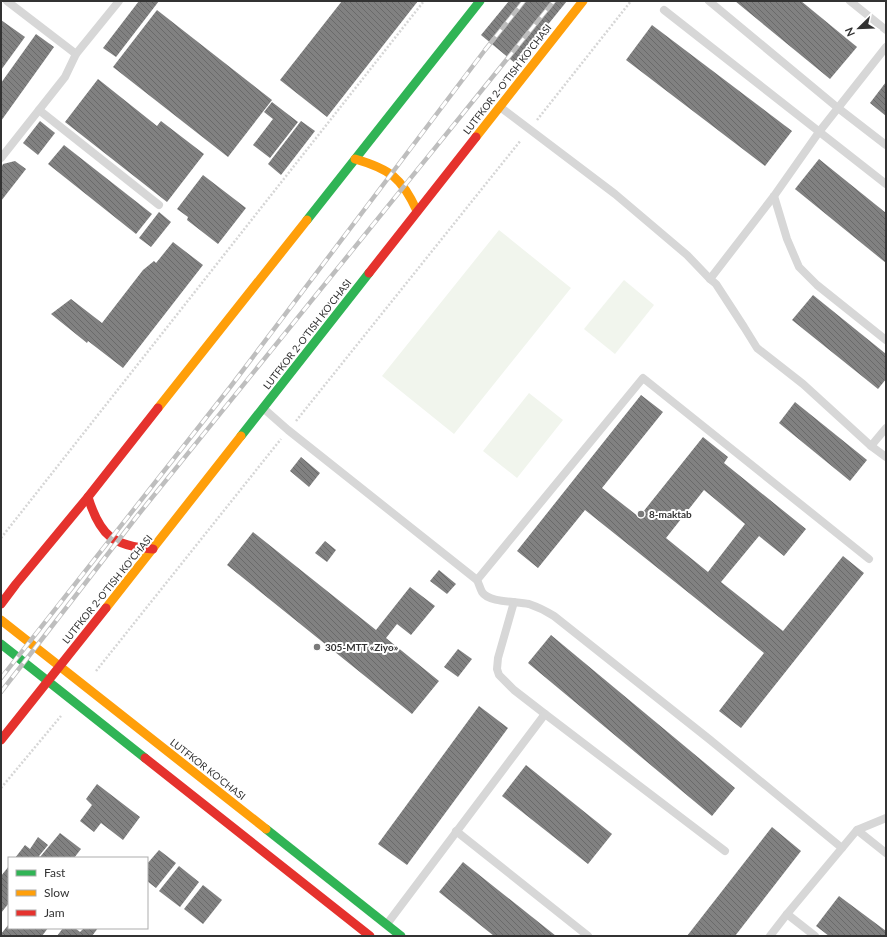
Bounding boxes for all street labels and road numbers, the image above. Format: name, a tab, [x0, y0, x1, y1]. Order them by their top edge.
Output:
street label: LUTFKOR 2-O'TISH KO'CHASI	[460, 22, 554, 136]
street label: LUTFKOR 2-O'TISH KO'CHASI	[260, 277, 354, 391]
street label: LUTFKOR 2-O'TISH KO'CHASI	[59, 532, 155, 646]
street label: LUTFKOR KO'CHASI	[168, 736, 248, 802]

